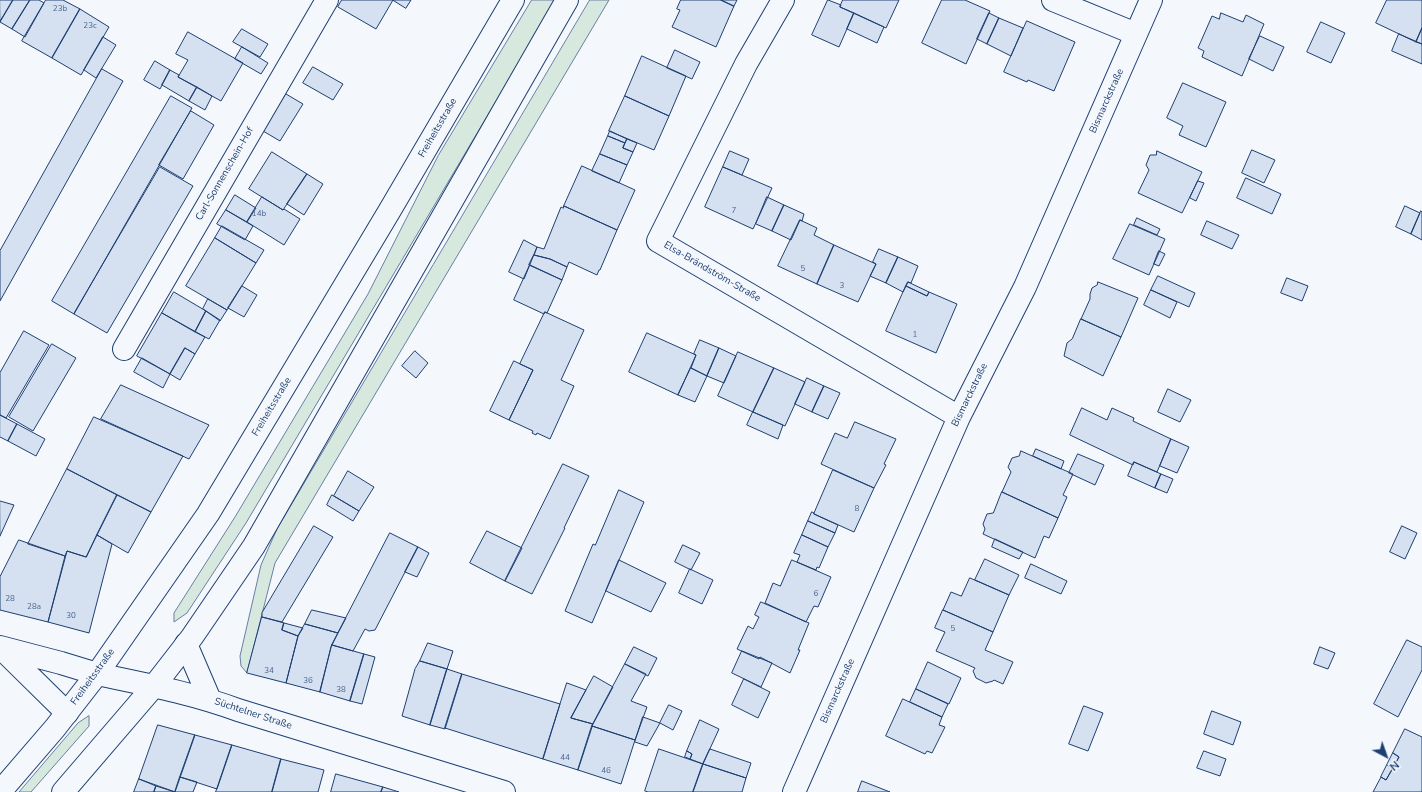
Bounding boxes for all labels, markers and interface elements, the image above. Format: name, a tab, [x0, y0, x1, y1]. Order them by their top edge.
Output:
house number: 23b	[53, 4, 67, 14]
house number: 23c	[83, 21, 97, 31]
street label: Bismarckstraße	[1087, 67, 1127, 135]
street label: Freiheitsstraße	[416, 96, 460, 160]
street label: Carl-Sonnenschein-Hof	[193, 125, 257, 223]
house number: 7	[732, 206, 736, 216]
house number: 14b	[252, 209, 266, 219]
street label: Elsa-Brändström-Straße	[661, 239, 763, 305]
house number: 5	[801, 264, 805, 274]
house number: 3	[840, 281, 844, 291]
house number: 1	[913, 330, 917, 340]
street label: Bismarckstraße	[949, 361, 991, 429]
street label: Freiheitsstraße	[250, 375, 294, 439]
house number: 8	[855, 504, 859, 514]
house number: 6	[814, 589, 818, 599]
house number: 28	[5, 594, 15, 604]
house number: 28a	[27, 602, 41, 612]
house number: 30	[66, 611, 76, 621]
house number: 5	[951, 624, 955, 634]
street label: Freiheitsstraße	[69, 646, 117, 708]
street label: Bismarckstraße	[818, 657, 858, 725]
house number: 34	[264, 666, 274, 676]
house number: 36	[303, 676, 313, 686]
house number: 38	[336, 685, 346, 695]
street label: Süchtelner Straße	[213, 696, 293, 732]
north arrow	[1366, 736, 1406, 776]
house number: 44	[560, 753, 570, 763]
text: N	[1386, 757, 1402, 774]
house number: 46	[601, 766, 611, 776]

